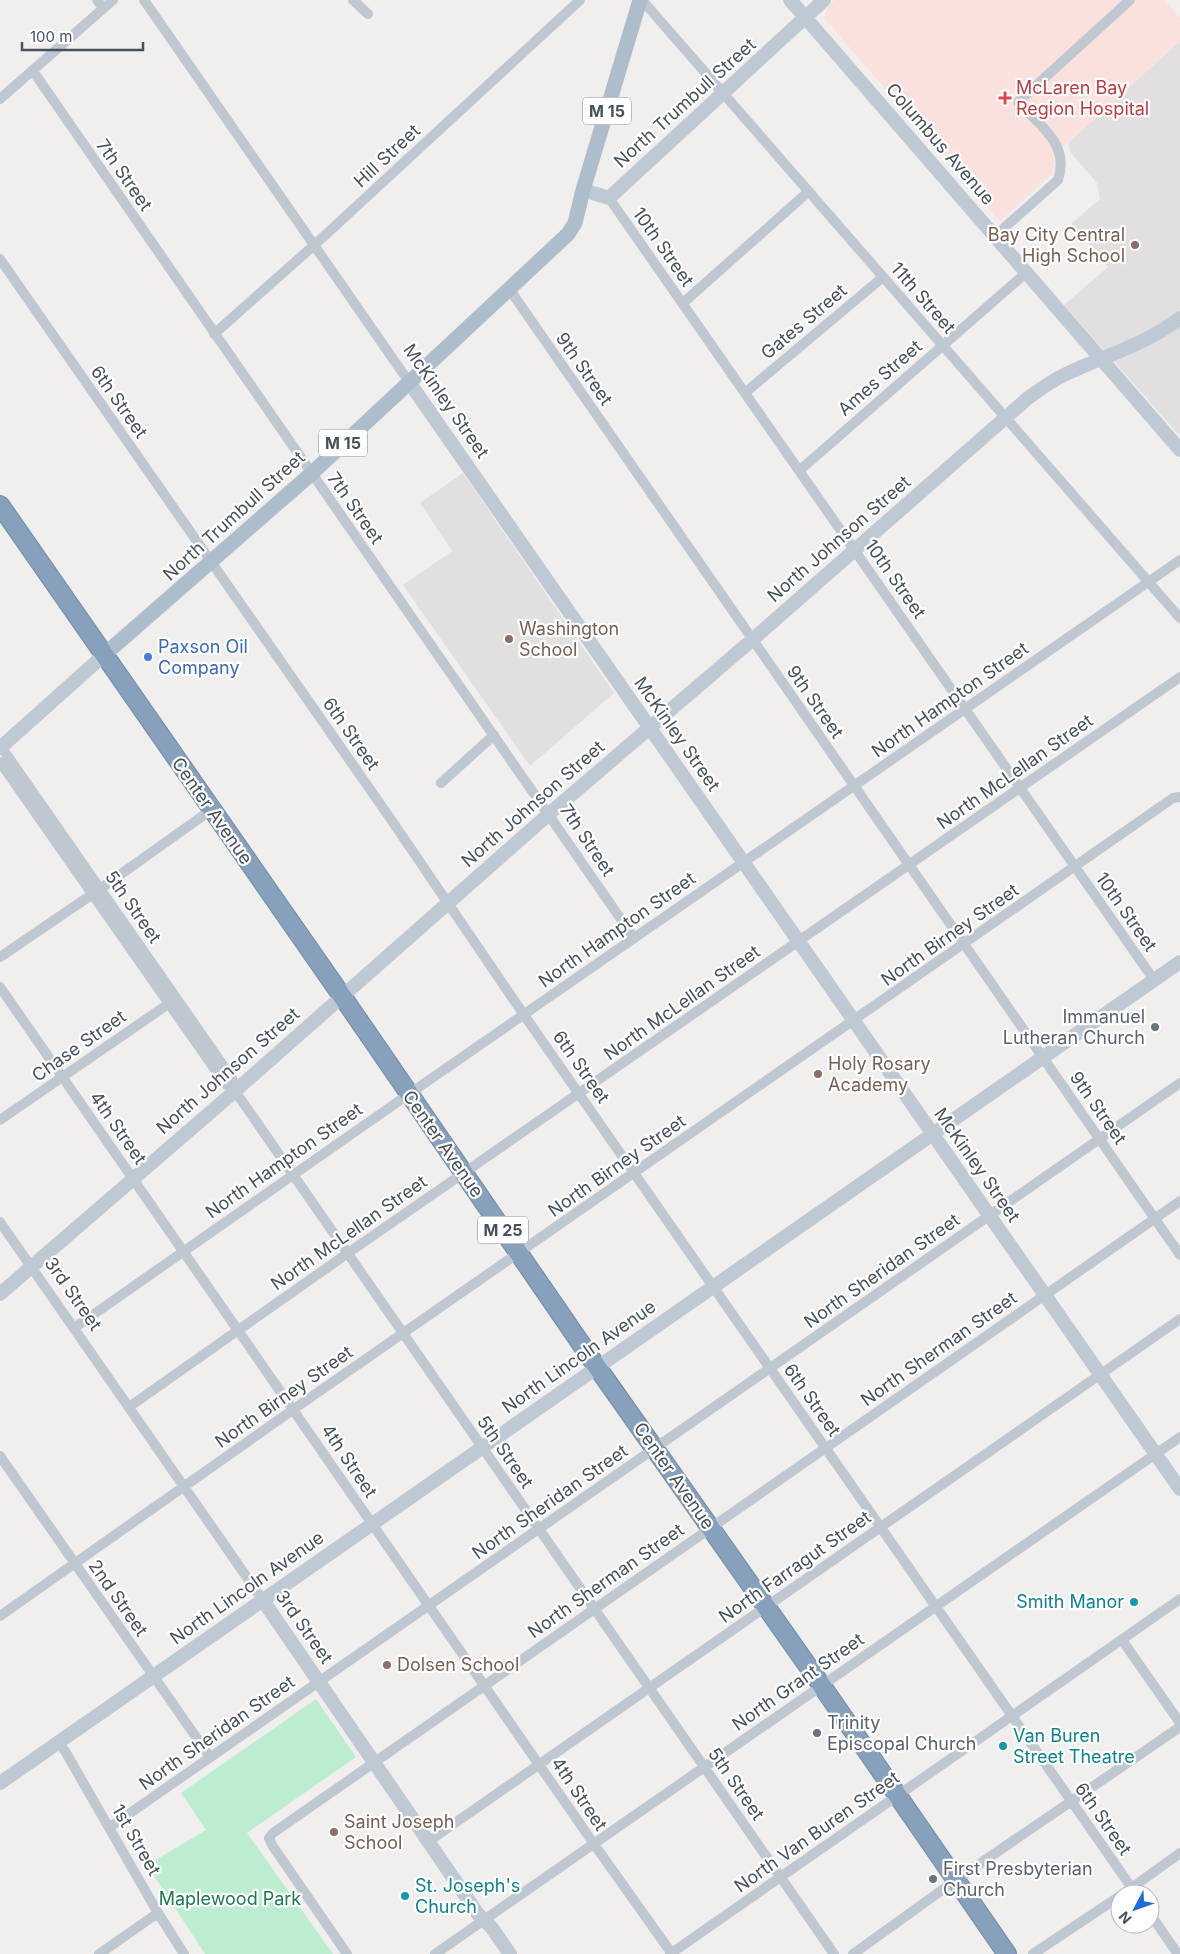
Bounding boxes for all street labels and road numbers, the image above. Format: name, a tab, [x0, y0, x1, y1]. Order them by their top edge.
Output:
street label: North Trumbull Street	[610, 34, 760, 172]
street label: Columbus Avenue	[882, 79, 999, 209]
road number: M 15	[583, 98, 631, 124]
street label: Hill Street	[349, 120, 424, 191]
street label: 7th Street	[92, 135, 157, 215]
street label: 10th Street	[629, 203, 698, 290]
street label: 11th Street	[887, 258, 960, 338]
street label: Gates Street	[757, 280, 851, 363]
street label: 9th Street	[552, 328, 617, 409]
street label: Ames Street	[834, 336, 926, 420]
street label: McKinley Street	[399, 340, 494, 462]
street label: 6th Street	[87, 361, 152, 442]
road number: M 15	[319, 429, 367, 456]
street label: North Trumbull Street	[159, 447, 309, 585]
street label: 7th Street	[323, 468, 388, 548]
street label: North Johnson Street	[763, 471, 914, 606]
street label: 10th Street	[861, 535, 930, 622]
street label: North Hampton Street	[867, 638, 1032, 762]
street label: 9th Street	[783, 661, 848, 742]
street label: McKinley Street	[630, 673, 725, 795]
street label: 6th Street	[319, 693, 384, 774]
street label: North McLellan Street	[933, 710, 1097, 833]
street label: North Johnson Street	[457, 736, 608, 871]
street label: Center Avenue	[168, 753, 257, 868]
street label: 7th Street	[556, 800, 619, 880]
street label: 5th Street	[101, 867, 166, 947]
street label: North Hampton Street	[534, 868, 699, 992]
street label: 10th Street	[1092, 868, 1161, 955]
street label: North Birney Street	[877, 879, 1023, 990]
street label: North McLellan Street	[600, 941, 764, 1064]
street label: North Johnson Street	[152, 1003, 303, 1138]
street label: Chase Street	[28, 1005, 130, 1086]
street label: 6th Street	[549, 1026, 614, 1107]
street label: 9th Street	[1066, 1067, 1131, 1148]
street label: Center Avenue	[399, 1086, 488, 1201]
street label: 4th Street	[86, 1087, 151, 1168]
street label: North Hampton Street	[201, 1099, 366, 1223]
street label: McKinley Street	[930, 1104, 1025, 1226]
street label: North Birney Street	[544, 1110, 690, 1221]
street label: North McLellan Street	[267, 1171, 431, 1294]
street label: North Sheridan Street	[800, 1209, 963, 1332]
road number: M 25	[478, 1216, 528, 1244]
street label: 3rd Street	[41, 1253, 106, 1334]
street label: North Sherman Street	[857, 1287, 1021, 1410]
street label: North Lincoln Avenue	[498, 1296, 660, 1418]
street label: North Birney Street	[211, 1341, 357, 1452]
street label: 6th Street	[780, 1359, 845, 1440]
street label: 5th Street	[473, 1412, 538, 1492]
street label: Center Avenue	[630, 1418, 719, 1533]
street label: 4th Street	[317, 1420, 382, 1502]
street label: North Sheridan Street	[468, 1440, 631, 1563]
street label: North Farragut Street	[715, 1506, 875, 1627]
street label: North Sherman Street	[524, 1519, 688, 1642]
street label: North Lincoln Avenue	[166, 1527, 328, 1649]
street label: 2nd Street	[84, 1555, 152, 1640]
street label: 3rd Street	[272, 1586, 337, 1667]
street label: North Grant Street	[728, 1628, 868, 1735]
street label: North Sheridan Street	[135, 1671, 298, 1794]
street label: 5th Street	[704, 1744, 769, 1824]
street label: 4th Street	[547, 1753, 612, 1835]
street label: North Van Buren Street	[730, 1767, 903, 1896]
street label: 6th Street	[1071, 1778, 1136, 1859]
street label: 1st Street	[108, 1800, 165, 1879]

